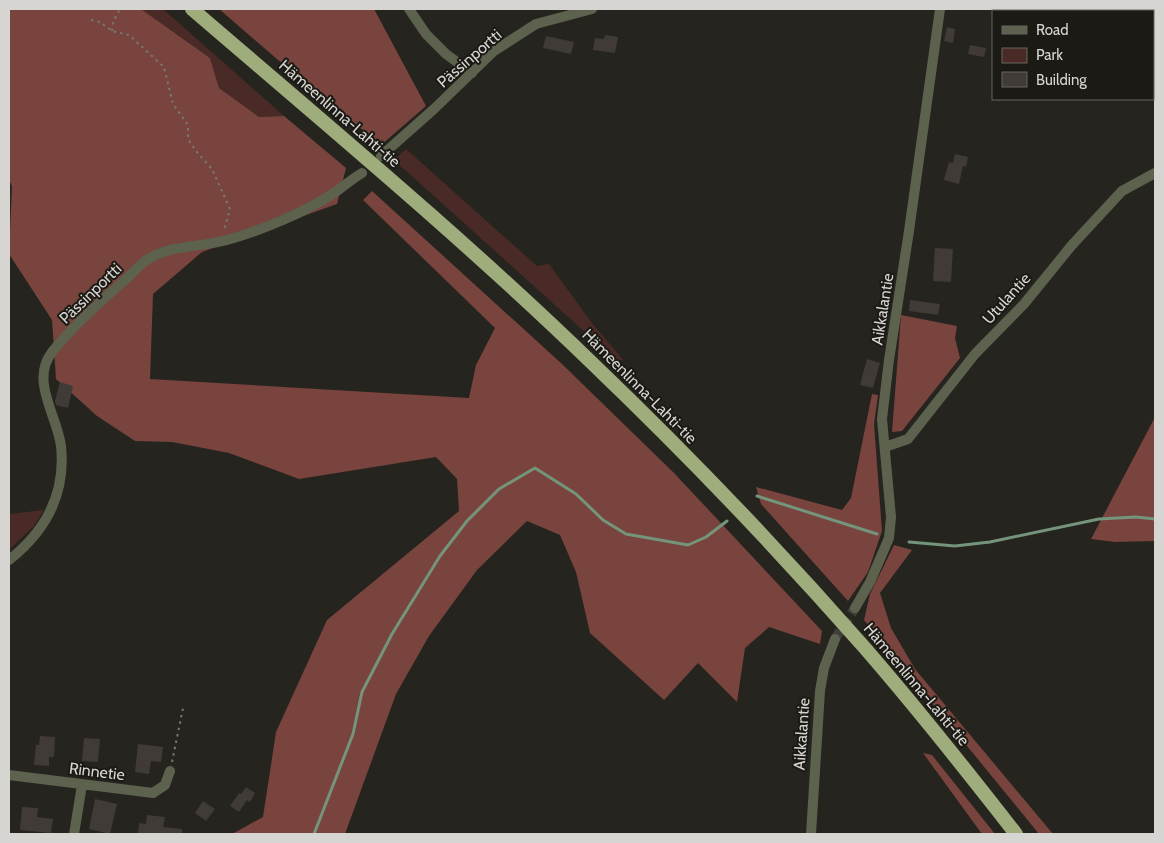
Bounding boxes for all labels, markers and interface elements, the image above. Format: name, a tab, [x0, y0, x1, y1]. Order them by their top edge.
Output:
legend	[992, 10, 1154, 100]
text: Road	[1036, 21, 1069, 39]
street label: Pässinportti	[433, 25, 505, 92]
text: Park	[1036, 46, 1063, 64]
street label: Hämeenlinna-Lahti-tie	[275, 56, 404, 171]
text: Building	[1036, 71, 1087, 89]
street label: Pässinportti	[55, 259, 125, 328]
street label: Utulantie	[978, 269, 1034, 328]
street label: Aikkalantie	[867, 272, 898, 346]
street label: Hämeenlinna-Lahti-tie	[578, 325, 701, 448]
street label: Hämeenlinna-Lahti-tie	[860, 619, 974, 750]
street label: Aikkalantie	[789, 697, 814, 771]
street label: Rinnetie	[68, 759, 126, 784]

